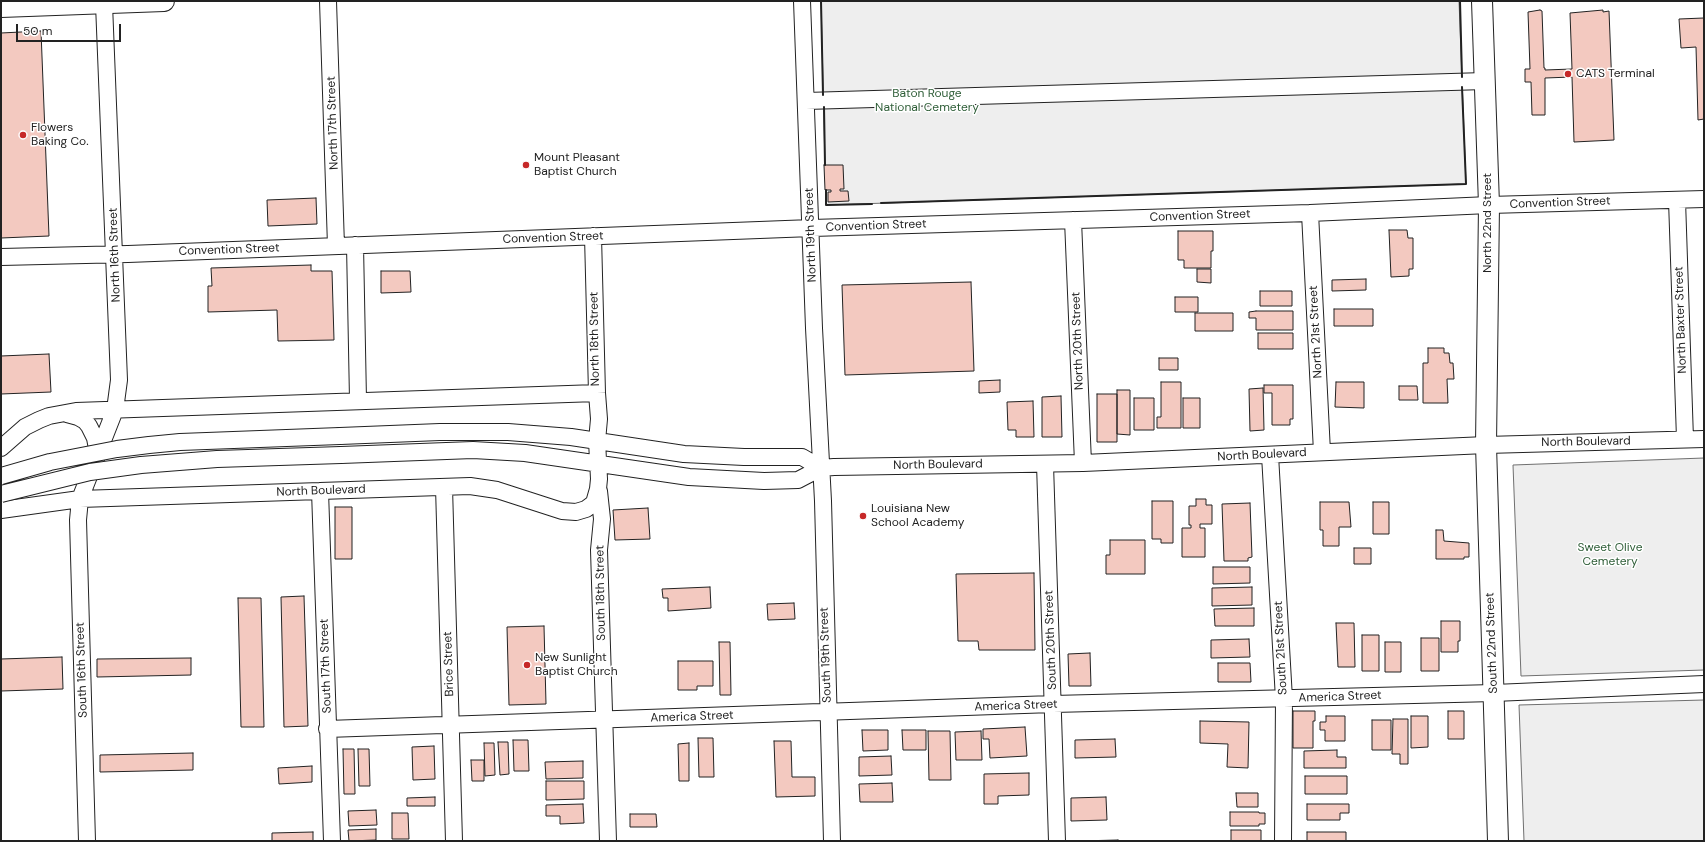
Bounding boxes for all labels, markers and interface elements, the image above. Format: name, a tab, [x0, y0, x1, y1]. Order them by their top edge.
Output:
scale bar	[18, 16, 123, 42]
text: 50 m	[23, 23, 52, 39]
place label: CATS Terminal	[1576, 67, 1655, 81]
marker: CATS Terminal	[1563, 69, 1573, 79]
street label: North 17th Street	[324, 76, 342, 170]
park label: Baton Rouge National Cemetery	[875, 87, 979, 115]
place label: Flowers Baking Co.	[31, 121, 89, 149]
marker: Flowers Baking Co.	[18, 130, 28, 140]
place label: Mount Pleasant Baptist Church	[534, 151, 620, 179]
marker: Mount Pleasant Baptist Church	[521, 160, 531, 170]
street label: North 22nd Street	[1481, 173, 1495, 273]
street label: North 19th Street	[802, 187, 820, 283]
street label: Convention Street	[1509, 194, 1611, 212]
street label: North 16th Street	[106, 207, 124, 303]
street label: Convention Street	[1149, 207, 1251, 225]
street label: Convention Street	[825, 217, 927, 235]
street label: Convention Street	[502, 229, 604, 247]
street label: Convention Street	[178, 241, 280, 259]
street label: North Baxter Street	[1672, 266, 1690, 374]
street label: North 21st Street	[1306, 285, 1326, 379]
street label: North 18th Street	[587, 292, 603, 386]
street label: North 20th Street	[1069, 292, 1087, 390]
street label: North Boulevard	[1541, 434, 1631, 450]
street label: North Boulevard	[1217, 445, 1307, 465]
street label: North Boulevard	[893, 457, 983, 473]
street label: North Boulevard	[276, 482, 366, 500]
place label: Louisiana New School Academy	[871, 502, 964, 530]
marker: Louisiana New School Academy	[858, 511, 868, 521]
park label: Sweet Olive Cemetery	[1578, 541, 1642, 569]
street label: South 18th Street	[593, 545, 609, 641]
street label: South 20th Street	[1042, 590, 1060, 690]
street label: South 22nd Street	[1483, 592, 1501, 694]
street label: South 21st Street	[1271, 601, 1291, 695]
street label: South 19th Street	[817, 607, 835, 703]
street label: South 17th Street	[317, 618, 335, 714]
street label: South 16th Street	[73, 622, 91, 718]
street label: Brice Street	[441, 631, 457, 697]
place label: New Sunlight Baptist Church	[535, 651, 618, 679]
marker: New Sunlight Baptist Church	[522, 660, 532, 670]
street label: America Street	[1298, 688, 1382, 706]
street label: America Street	[974, 697, 1058, 715]
street label: America Street	[650, 708, 734, 726]

